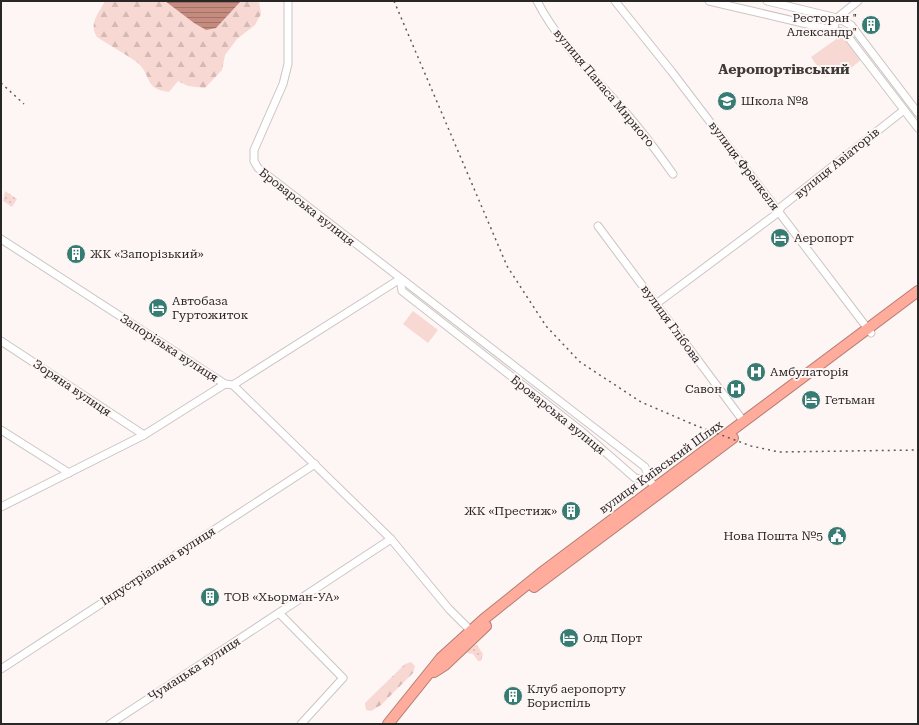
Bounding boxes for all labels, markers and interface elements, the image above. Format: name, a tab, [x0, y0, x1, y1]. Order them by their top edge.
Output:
place label: Ресторан " Александр"	[787, 11, 857, 39]
building icon: Ресторан " Александр"	[860, 14, 882, 36]
street label: вулиця Панаса Мирного	[551, 26, 657, 150]
district label: Аеропортівський	[718, 61, 850, 77]
school or university icon: Школа №8	[716, 90, 738, 112]
place label: Школа №8	[741, 94, 809, 108]
street label: вулиця Френкеля	[706, 119, 782, 213]
street label: вулиця Авіаторів	[792, 124, 882, 201]
street label: Броварська вулиця	[256, 165, 358, 249]
hotel icon: Аеропорт	[769, 227, 791, 249]
place label: Аеропорт	[794, 231, 854, 245]
building icon: ЖК «Запорізький»	[65, 243, 87, 265]
place label: ЖК «Запорізький»	[90, 247, 204, 261]
street label: вулиця Глібова	[638, 282, 704, 366]
place label: Автобаза Гуртожиток	[172, 294, 249, 322]
hotel icon: Автобаза Гуртожиток	[147, 297, 169, 319]
street label: Запорізька вулиця	[117, 311, 221, 385]
street label: Зоряна вулиця	[30, 357, 114, 419]
hospital icon: Амбулаторія	[745, 361, 767, 383]
place label: Амбулаторія	[770, 365, 849, 379]
street label: Броварська вулиця	[508, 373, 608, 458]
hospital icon: Савон	[725, 378, 747, 400]
place label: Савон	[685, 382, 722, 396]
hotel icon: Гетьман	[800, 389, 822, 411]
place label: Гетьман	[825, 393, 875, 407]
street label: вулиця Київський Шлях	[597, 417, 726, 517]
building icon: ЖК «Престиж»	[560, 500, 582, 522]
place label: ЖК «Престиж»	[464, 504, 557, 518]
street label: Індустріальна вулиця	[98, 524, 218, 608]
public building icon: Нова Пошта №5	[826, 525, 848, 547]
place label: Нова Пошта №5	[723, 529, 823, 543]
building icon: ТОВ «Хьорман-УА»	[199, 586, 221, 608]
place label: ТОВ «Хьорман-УА»	[224, 590, 339, 604]
hotel icon: Олд Порт	[558, 627, 580, 649]
place label: Олд Порт	[583, 631, 643, 645]
street label: Чумацька вулиця	[145, 634, 243, 704]
place label: Клуб аеропорту Бориспіль	[527, 682, 627, 710]
building icon: Клуб аеропорту Бориспіль	[502, 685, 524, 707]

